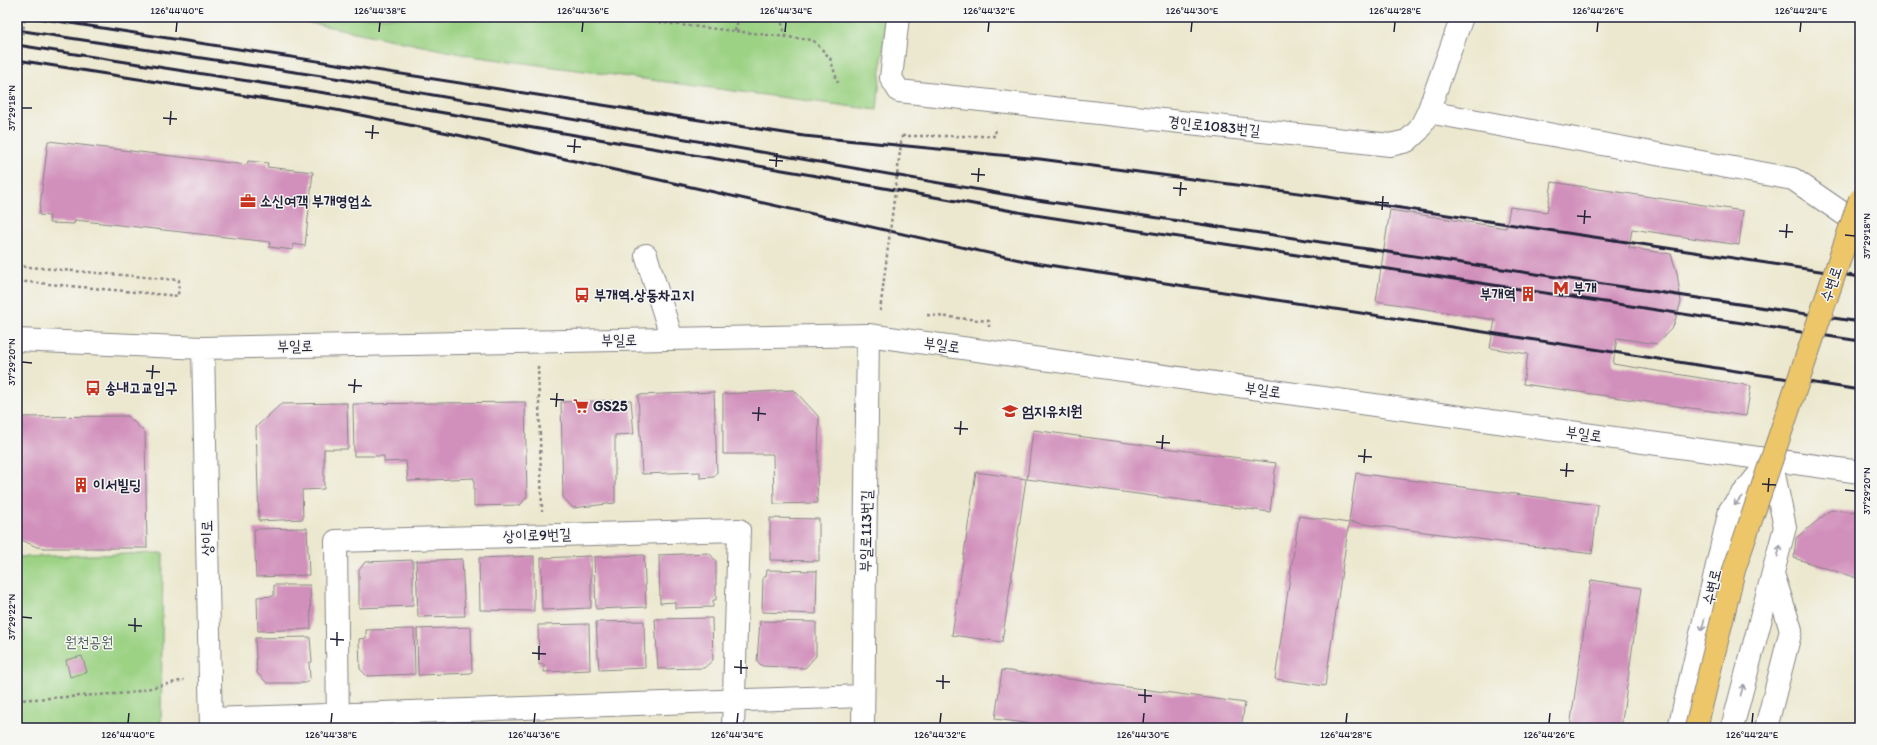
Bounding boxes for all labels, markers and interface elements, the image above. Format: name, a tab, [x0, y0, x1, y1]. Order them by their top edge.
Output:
text: 126°44'40"E	[150, 4, 204, 17]
text: 126°44'38"E	[354, 4, 407, 17]
text: 126°44'36"E	[557, 4, 609, 17]
text: 126°44'34"E	[760, 4, 813, 17]
text: 126°44'32"E	[963, 4, 1015, 17]
text: 126°44'30"E	[1166, 4, 1219, 17]
text: 126°44'28"E	[1369, 4, 1421, 17]
text: 126°44'26"E	[1572, 4, 1624, 17]
text: 126°44'24"E	[1775, 4, 1828, 17]
text: 37°29'18"N	[5, 85, 18, 131]
street label: 경인로1083번길	[1167, 112, 1261, 140]
office icon: 소신여객 부개영업소	[239, 192, 257, 210]
place label: 소신여객 부개영업소	[260, 192, 372, 210]
text: 37°29'18"N	[1860, 213, 1873, 259]
street label: 수변로	[1817, 264, 1845, 304]
metro station icon: 부개	[1552, 279, 1570, 297]
place label: 부개	[1573, 279, 1597, 297]
place label: 부개역	[1480, 285, 1516, 303]
building icon: 부개역	[1519, 285, 1537, 303]
bus stop icon: 부개역.상동차고지	[573, 286, 591, 304]
place label: 부개역.상동차고지	[594, 286, 694, 304]
street label: 부일로	[601, 331, 637, 349]
street label: 부일로	[923, 334, 961, 356]
street label: 부일로	[277, 337, 313, 355]
text: 37°29'20"N	[5, 338, 18, 386]
bus stop icon: 송내고교입구	[84, 379, 102, 397]
place label: 송내고교입구	[105, 379, 177, 397]
street label: 부일로	[1244, 379, 1282, 401]
supermarket icon: GS25	[572, 397, 590, 415]
place label: GS25	[593, 397, 628, 415]
school or university icon: 엄지유치원	[1001, 402, 1019, 420]
place label: 엄지유치원	[1022, 402, 1082, 420]
street label: 부일로	[1565, 423, 1603, 445]
text: 37°29'20"N	[1860, 467, 1873, 515]
building icon: 이서빌딩	[72, 476, 90, 494]
place label: 이서빌딩	[93, 476, 141, 494]
street label: 부일로113번길	[856, 490, 876, 572]
one-way arrow	[1733, 495, 1742, 506]
street label: 상이로	[198, 520, 216, 556]
street label: 상이로9번길	[503, 525, 571, 545]
one-way arrow	[1775, 545, 1783, 558]
street label: 수변로	[1699, 567, 1725, 607]
text: 37°29'22"N	[5, 593, 18, 640]
one-way arrow	[1699, 618, 1707, 631]
park label: 원천공원	[65, 633, 113, 651]
one-way arrow	[1739, 684, 1746, 697]
text: 126°44'40"E	[101, 728, 155, 741]
text: 126°44'38"E	[305, 728, 358, 741]
text: 126°44'36"E	[508, 728, 560, 741]
text: 126°44'34"E	[711, 728, 764, 741]
text: 126°44'32"E	[914, 728, 966, 741]
text: 126°44'30"E	[1117, 728, 1170, 741]
text: 126°44'28"E	[1320, 728, 1372, 741]
text: 126°44'26"E	[1523, 728, 1575, 741]
text: 126°44'24"E	[1726, 728, 1779, 741]

